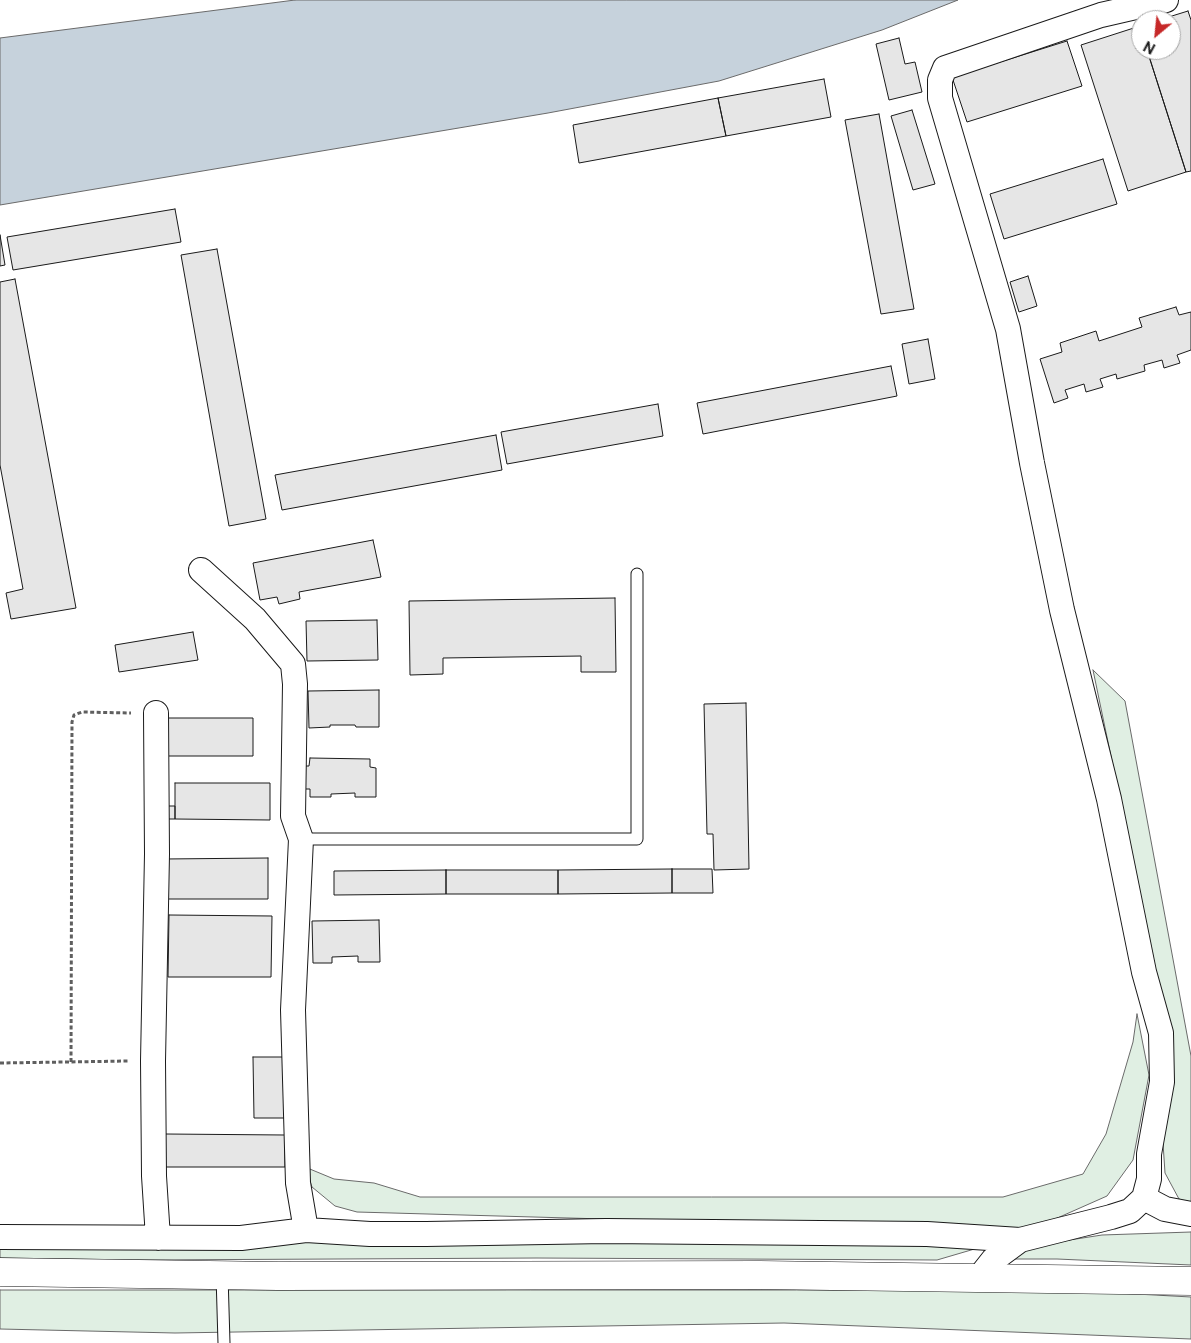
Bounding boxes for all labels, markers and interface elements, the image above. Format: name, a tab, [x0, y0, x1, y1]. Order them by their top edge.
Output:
north arrow	[1131, 10, 1181, 60]
text: N	[1141, 38, 1158, 57]

